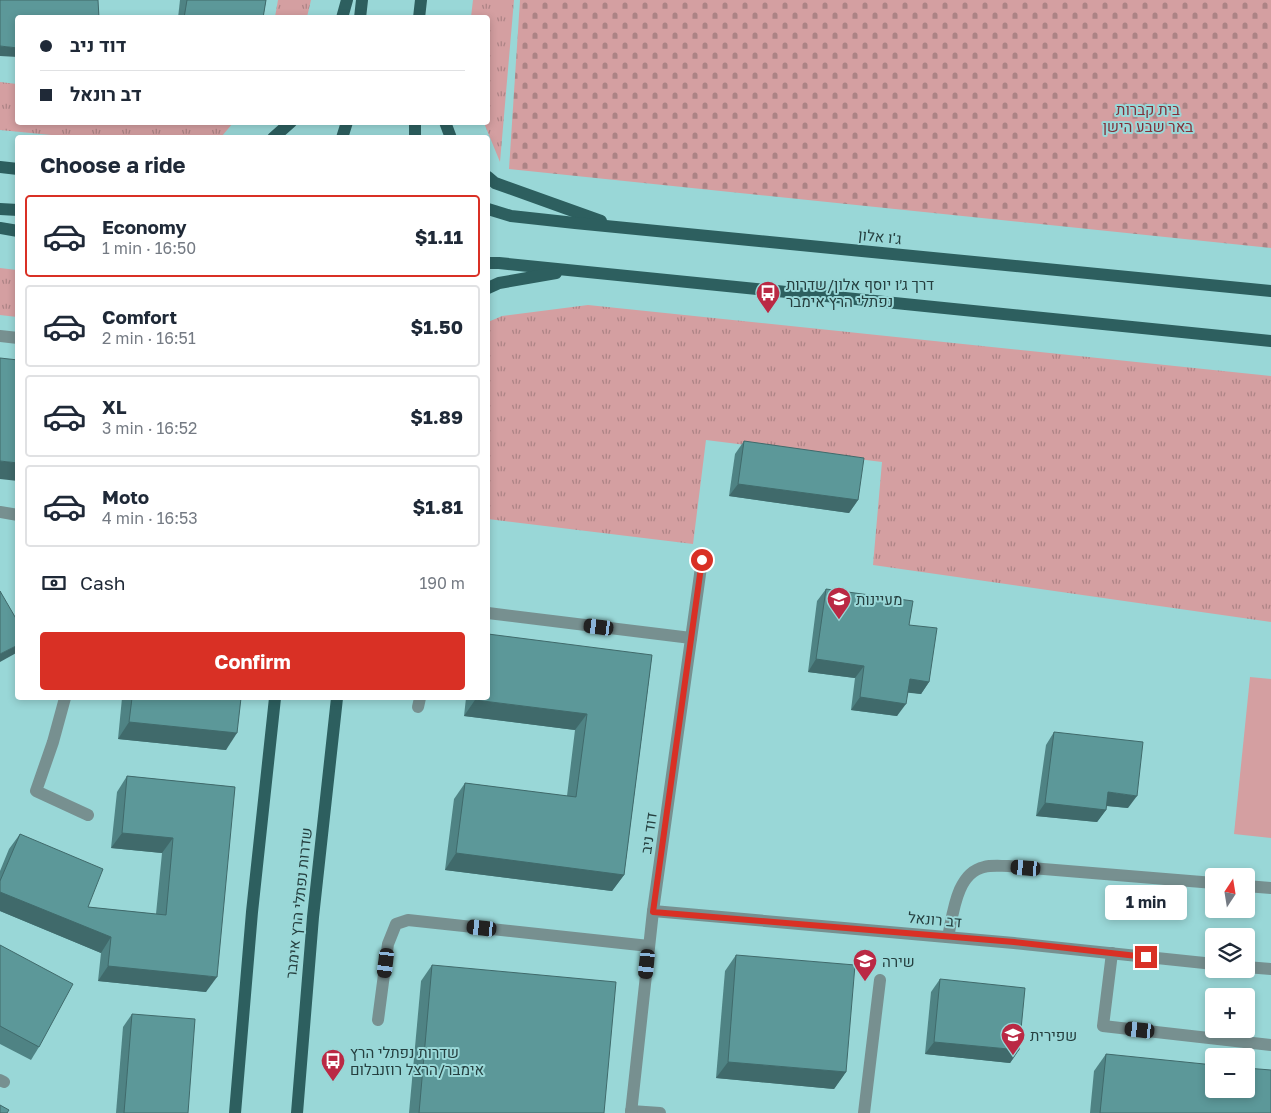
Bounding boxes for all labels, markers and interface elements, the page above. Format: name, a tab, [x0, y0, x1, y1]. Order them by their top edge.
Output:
text: דוד ניב	[70, 33, 126, 56]
text: דב רונאל	[70, 82, 142, 105]
park label: בית קברות באר שבע הישן	[1103, 100, 1193, 135]
text: Choose a ride	[40, 151, 186, 178]
icon: car	[42, 214, 87, 259]
text: Economy	[102, 215, 187, 238]
text: $1.11	[415, 225, 463, 248]
street label: ג'ו אלון	[858, 225, 903, 247]
text: 1 min · 16:50	[102, 238, 196, 258]
place label: דרך ג׳ו יוסף אלון/שדרות נפתלי הרץ אימבר	[786, 275, 934, 310]
bus stop icon: דרך ג׳ו יוסף אלון/שדרות נפתלי הרץ אימבר	[755, 280, 781, 314]
icon: car	[42, 304, 87, 349]
text: Comfort	[102, 305, 177, 328]
text: $1.50	[410, 315, 463, 338]
text: 2 min · 16:51	[102, 328, 196, 348]
icon: car	[42, 394, 87, 439]
text: XL	[102, 395, 127, 418]
text: $1.89	[410, 405, 463, 428]
text: 3 min · 16:52	[102, 418, 197, 438]
icon: car	[42, 484, 87, 529]
text: Moto	[102, 485, 149, 508]
text: $1.81	[412, 495, 463, 518]
text: 4 min · 16:53	[102, 508, 198, 528]
route start	[691, 549, 713, 571]
icon: cash	[40, 569, 68, 597]
text: Cash	[80, 571, 125, 594]
text: 190 m	[419, 573, 465, 593]
school or university icon: מעיינות	[826, 586, 852, 620]
place label: מעיינות	[856, 590, 902, 608]
car	[583, 618, 614, 636]
button: Confirm	[40, 632, 465, 690]
street label: דוד ניב	[636, 811, 660, 855]
street label: שדרות נפתלי הרץ אימבר	[281, 827, 315, 979]
car	[1010, 859, 1041, 877]
north arrow	[1205, 868, 1255, 918]
map controls	[1205, 868, 1255, 1098]
callout: 1 min	[1105, 884, 1187, 920]
text: 1 min	[1126, 892, 1166, 912]
street label: דב רונאל	[907, 908, 963, 930]
car	[466, 919, 497, 937]
button: layers	[1205, 928, 1255, 978]
route end	[1135, 946, 1157, 968]
car	[376, 947, 395, 979]
car	[637, 948, 656, 980]
school or university icon: שירה	[852, 948, 878, 982]
place label: שירה	[882, 952, 915, 970]
button: +	[1205, 988, 1255, 1038]
car	[1124, 1021, 1155, 1039]
school or university icon: שפירית	[1000, 1022, 1026, 1056]
place label: שפירית	[1030, 1026, 1077, 1044]
place label: שדרות נפתלי הרץ אימבר/הרצל רוזנבלום	[350, 1043, 484, 1078]
bus stop icon: שדרות נפתלי הרץ אימבר/הרצל רוזנבלום	[320, 1048, 346, 1082]
button: −	[1205, 1048, 1255, 1098]

